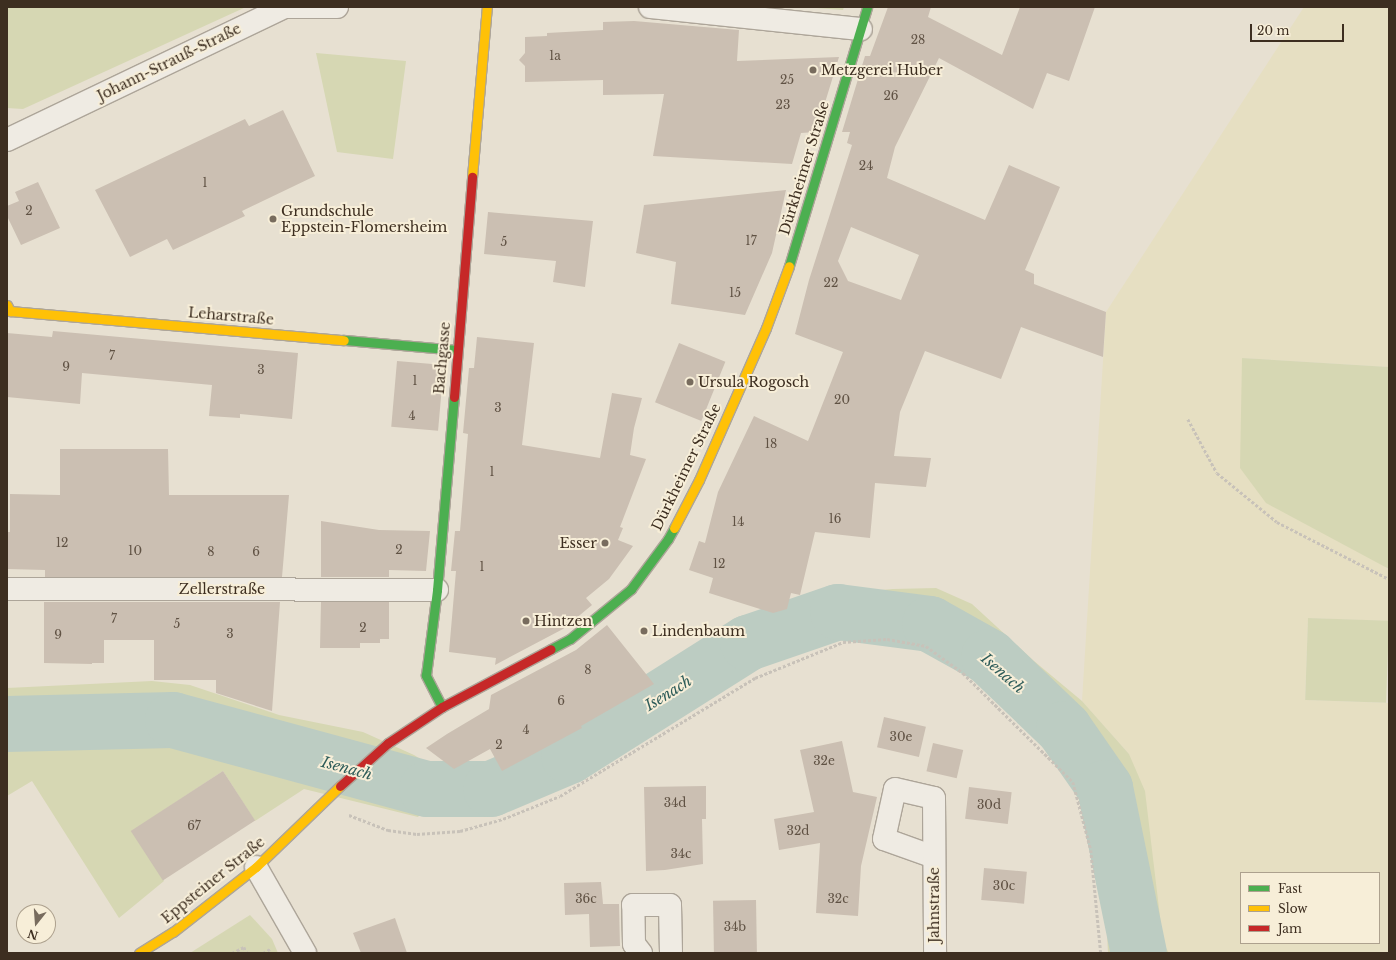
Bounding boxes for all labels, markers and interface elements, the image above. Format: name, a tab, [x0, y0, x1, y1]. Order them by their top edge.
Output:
scale bar	[1252, 16, 1346, 42]
street label: Johann-Strauß-Straße	[94, 20, 244, 104]
text: 20 m	[1257, 23, 1289, 38]
house number: 28	[911, 33, 925, 47]
house number: 1a	[549, 49, 561, 63]
place label: Metzgerei Huber	[821, 62, 943, 78]
marker: Metzgerei Huber	[808, 65, 818, 75]
house number: 25	[780, 73, 794, 87]
house number: 26	[883, 89, 899, 103]
house number: 23	[776, 98, 790, 112]
street label: Dürkheimer Straße	[776, 99, 832, 237]
house number: 24	[859, 159, 873, 173]
house number: 1	[202, 176, 208, 190]
place label: Grundschule Eppstein-Flomersheim	[281, 203, 447, 236]
house number: 2	[25, 204, 33, 218]
marker: Grundschule Eppstein-Flomersheim	[268, 214, 278, 224]
house number: 17	[745, 234, 757, 248]
house number: 5	[501, 235, 507, 249]
house number: 22	[824, 276, 838, 290]
house number: 15	[729, 286, 741, 300]
street label: Leharstraße	[187, 304, 275, 328]
street label: Bachgasse	[430, 321, 454, 395]
house number: 7	[109, 349, 115, 363]
house number: 9	[62, 360, 70, 374]
house number: 3	[257, 363, 265, 377]
house number: 1	[412, 374, 418, 388]
place label: Ursula Rogosch	[698, 374, 809, 390]
marker: Ursula Rogosch	[685, 377, 695, 387]
house number: 20	[834, 393, 850, 407]
house number: 3	[494, 401, 502, 415]
street label: Dürkheimer Straße	[648, 401, 724, 533]
house number: 4	[408, 409, 416, 423]
house number: 18	[765, 437, 777, 451]
house number: 1	[489, 465, 495, 479]
house number: 16	[828, 512, 842, 526]
house number: 14	[732, 515, 744, 529]
place label: Esser	[559, 535, 597, 551]
house number: 12	[56, 536, 68, 550]
marker: Esser	[600, 538, 610, 548]
house number: 2	[395, 543, 403, 557]
house number: 10	[128, 544, 142, 558]
house number: 8	[207, 545, 215, 559]
house number: 6	[252, 545, 260, 559]
house number: 12	[713, 557, 725, 571]
house number: 1	[479, 560, 485, 574]
street label: Zellerstraße	[179, 581, 265, 597]
house number: 7	[111, 612, 117, 626]
place label: Hintzen	[534, 613, 592, 629]
marker: Hintzen	[521, 616, 531, 626]
house number: 5	[174, 617, 180, 631]
house number: 2	[359, 621, 367, 635]
place label: Lindenbaum	[652, 623, 745, 639]
marker: Lindenbaum	[639, 626, 649, 636]
house number: 3	[226, 627, 234, 641]
house number: 9	[54, 628, 62, 642]
water label: Isenach	[978, 649, 1028, 697]
house number: 8	[584, 663, 592, 677]
water label: Isenach	[641, 672, 695, 714]
house number: 6	[557, 694, 565, 708]
house number: 4	[522, 723, 530, 737]
house number: 30e	[890, 730, 912, 744]
house number: 2	[495, 738, 503, 752]
water label: Isenach	[320, 753, 374, 783]
house number: 32e	[813, 754, 835, 768]
house number: 34d	[664, 796, 686, 810]
house number: 30d	[977, 798, 1001, 812]
house number: 67	[187, 819, 201, 833]
house number: 32d	[787, 824, 809, 838]
street label: Eppsteiner Straße	[158, 833, 268, 927]
house number: 34c	[671, 847, 691, 861]
street label: Jahnstraße	[926, 867, 942, 943]
legend	[1240, 872, 1380, 944]
house number: 30c	[993, 879, 1015, 893]
text: Fast	[1278, 881, 1302, 896]
house number: 36c	[575, 892, 597, 906]
house number: 32c	[827, 892, 849, 906]
text: Slow	[1278, 901, 1307, 916]
north arrow	[16, 904, 56, 944]
house number: 34b	[724, 920, 746, 934]
text: Jam	[1278, 921, 1302, 936]
text: N	[26, 926, 40, 943]

